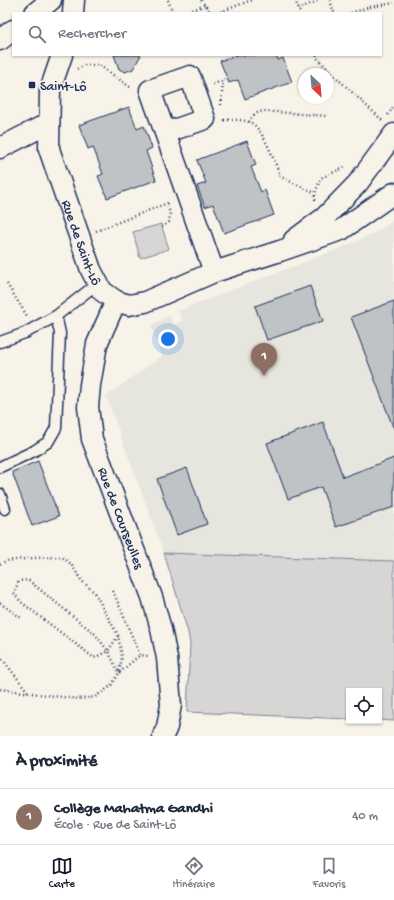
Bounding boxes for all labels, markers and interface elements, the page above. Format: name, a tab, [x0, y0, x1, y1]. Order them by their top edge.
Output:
search box	[12, 12, 382, 56]
icon: search	[26, 23, 48, 45]
text: Rechercher	[58, 25, 126, 43]
north arrow	[298, 68, 334, 104]
place label: Saint-Lô	[40, 79, 86, 96]
marker: Saint-Lô	[27, 80, 37, 90]
street label: Rue de Saint-Lô	[56, 198, 104, 289]
your location	[158, 329, 178, 349]
pin: 1	[251, 343, 277, 376]
street label: Rue de Courseulles	[93, 465, 147, 572]
map controls	[346, 688, 382, 724]
button: locate	[346, 688, 382, 724]
text: À proximité	[16, 752, 97, 772]
text: Collège Mahatma Gandhi	[54, 800, 213, 818]
text: 1	[26, 809, 32, 824]
text: 40 m	[352, 809, 378, 824]
text: École · Rue de Saint-Lô	[54, 818, 176, 833]
tab: Carte	[49, 855, 75, 891]
tab: Itinéraire	[173, 855, 215, 891]
tab: Favoris	[313, 855, 345, 891]

